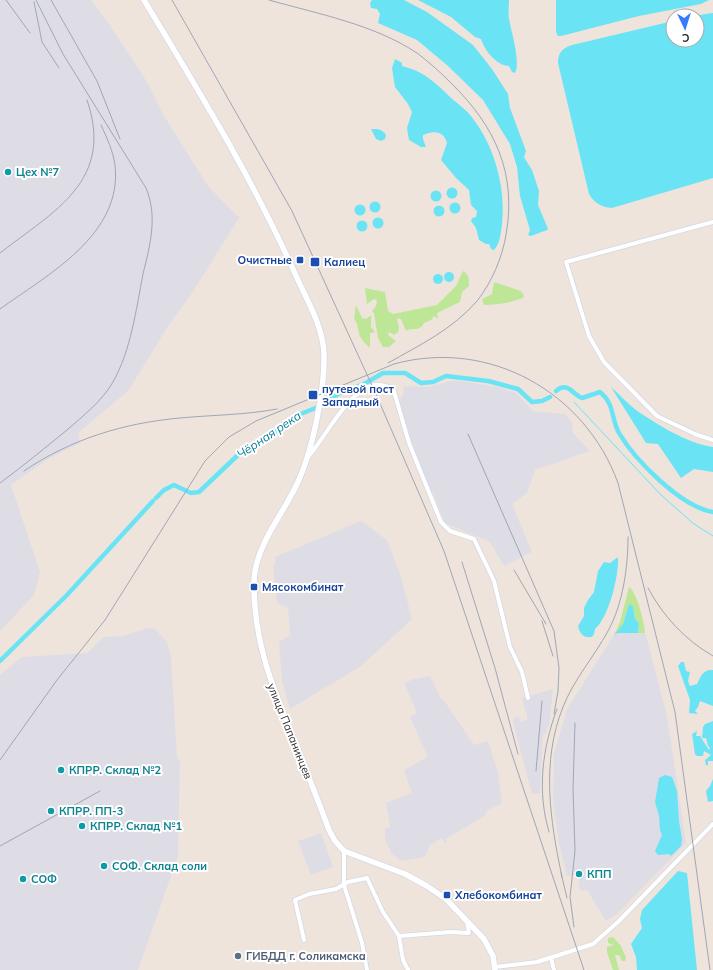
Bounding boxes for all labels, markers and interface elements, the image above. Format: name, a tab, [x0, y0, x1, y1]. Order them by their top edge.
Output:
north arrow	[665, 8, 705, 48]
text: С	[681, 31, 690, 45]
place label: Цех №7	[16, 165, 60, 179]
marker: Цех №7	[3, 167, 13, 177]
place label: Очистные	[237, 253, 292, 267]
marker: Очистные	[295, 255, 305, 265]
place label: Калиец	[324, 255, 365, 269]
marker: Калиец	[309, 256, 321, 268]
place label: путевой пост Западный	[322, 382, 394, 409]
marker: путевой пост Западный	[307, 389, 319, 401]
water label: Чёрная река	[234, 408, 304, 462]
place label: Мясокомбинат	[262, 580, 344, 594]
marker: Мясокомбинат	[249, 582, 259, 592]
street label: улица Папанинцев	[264, 681, 316, 781]
place label: КПРР. Склад №2	[69, 763, 162, 777]
marker: КПРР. Склад №2	[56, 765, 66, 775]
place label: КПРР. ПП-3	[59, 804, 124, 818]
marker: КПРР. ПП-3	[46, 806, 56, 816]
place label: КПРР. Склад №1	[90, 819, 183, 833]
marker: КПРР. Склад №1	[77, 821, 87, 831]
place label: СОФ. Склад соли	[112, 859, 207, 873]
marker: СОФ. Склад соли	[99, 861, 109, 871]
place label: КПП	[587, 867, 612, 881]
marker: КПП	[574, 869, 584, 879]
place label: СОФ	[31, 872, 57, 886]
marker: СОФ	[18, 874, 28, 884]
place label: Хлебокомбинат	[454, 888, 542, 902]
marker: Хлебокомбинат	[442, 890, 452, 900]
place label: ГИБДД г. Соликамска	[246, 949, 366, 963]
marker: ГИБДД г. Соликамска	[233, 951, 243, 961]

